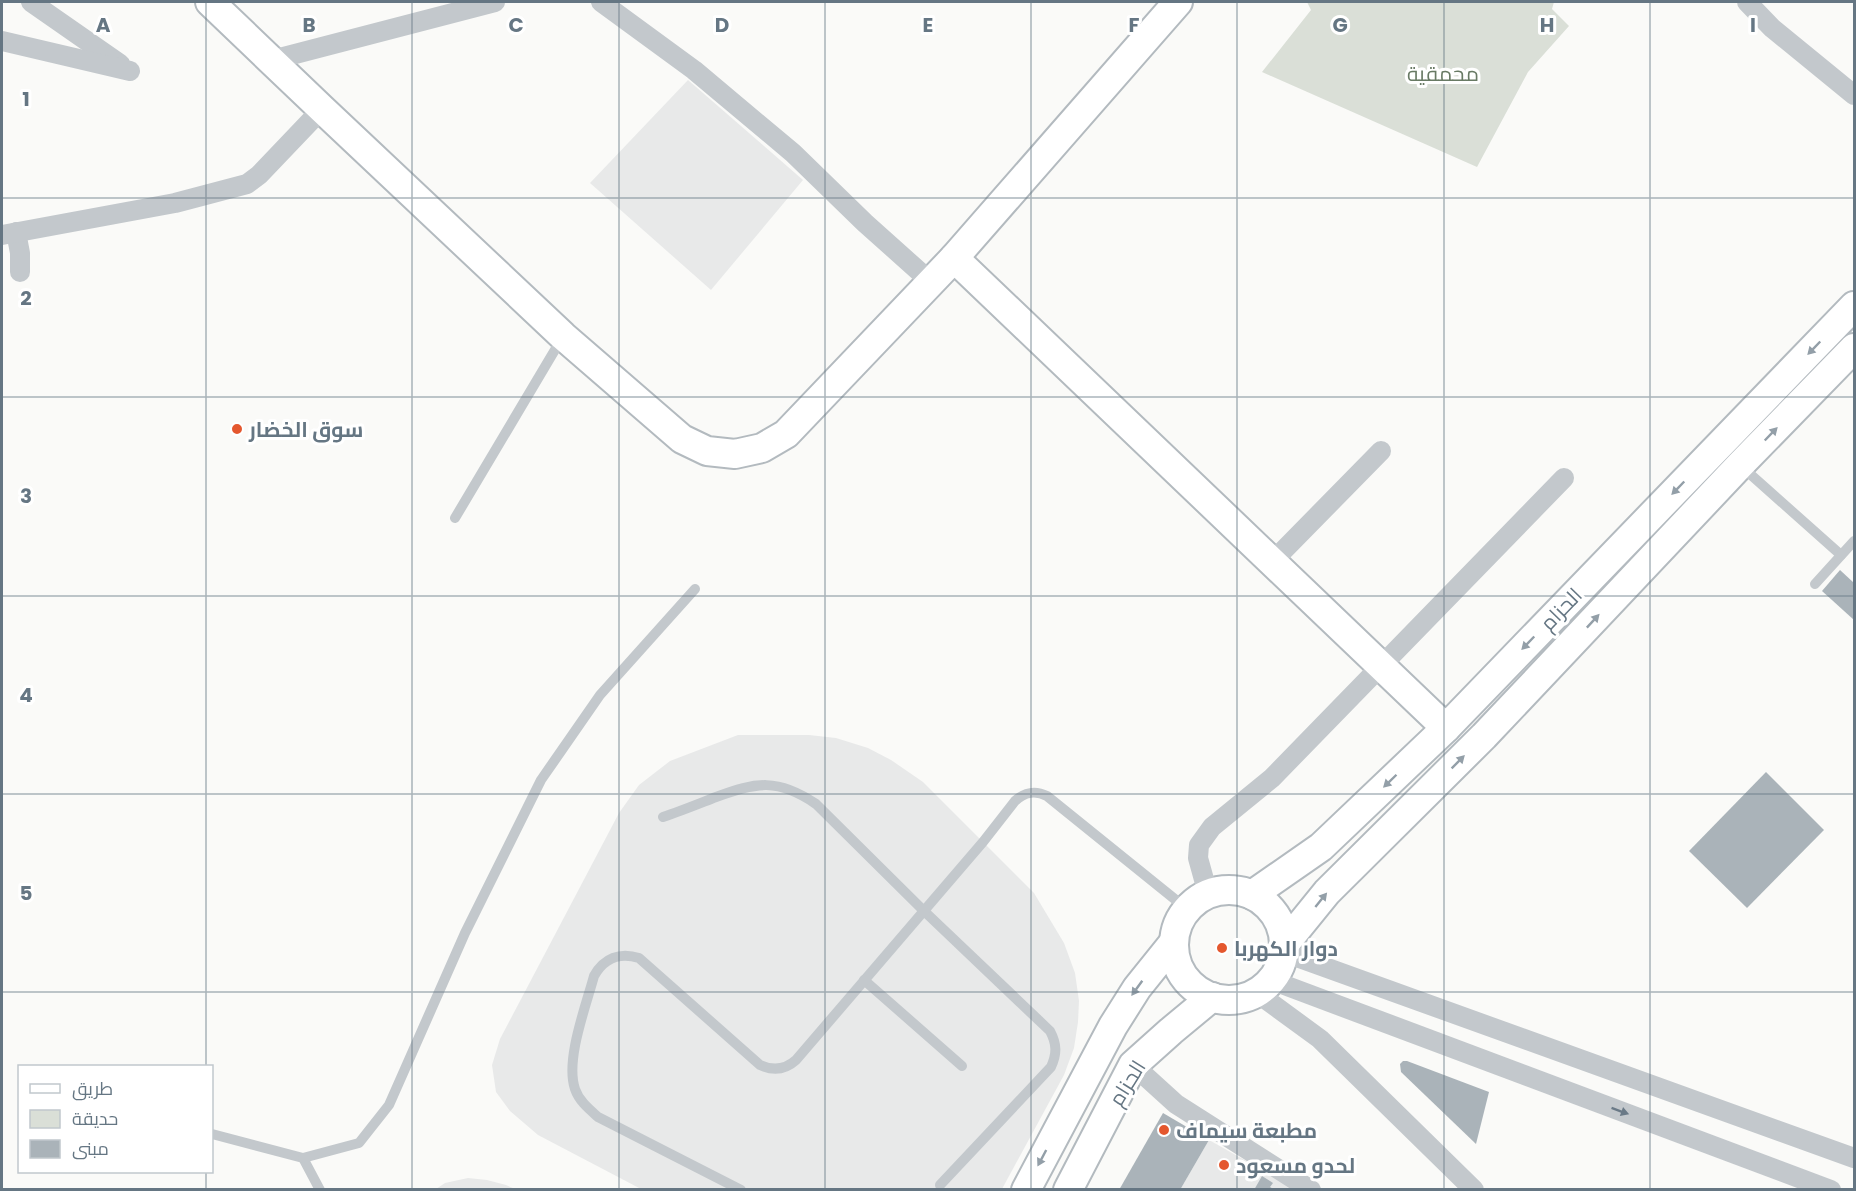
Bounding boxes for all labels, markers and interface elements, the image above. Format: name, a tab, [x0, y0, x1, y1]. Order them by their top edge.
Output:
text: A	[96, 11, 111, 39]
text: B	[302, 11, 316, 39]
text: C	[508, 11, 524, 39]
text: D	[715, 11, 729, 39]
text: E	[923, 11, 933, 39]
text: F	[1129, 11, 1140, 39]
text: G	[1332, 11, 1348, 39]
text: H	[1540, 11, 1554, 39]
text: I	[1750, 11, 1756, 39]
park label: محمقية	[1407, 59, 1479, 88]
text: 1	[22, 85, 30, 113]
text: 2	[20, 284, 32, 312]
one-way arrow	[1807, 341, 1821, 355]
place label: سوق الخضار	[248, 415, 363, 444]
marker: سوق الخضار	[230, 422, 244, 436]
one-way arrow	[1763, 427, 1777, 441]
one-way arrow	[1671, 481, 1685, 496]
text: 3	[20, 482, 32, 510]
street label: الحزام	[1533, 581, 1589, 637]
one-way arrow	[1586, 613, 1600, 628]
one-way arrow	[1521, 636, 1535, 650]
text: 4	[19, 681, 33, 709]
one-way arrow	[1451, 755, 1465, 769]
one-way arrow	[1383, 774, 1398, 787]
text: 5	[20, 879, 33, 907]
one-way arrow	[1314, 892, 1326, 907]
place label: دوار الكهربا	[1234, 934, 1338, 963]
marker: دوار الكهربا	[1215, 941, 1229, 955]
one-way arrow	[1131, 979, 1143, 995]
street label: الحزام	[1102, 1054, 1152, 1112]
legend	[18, 1065, 213, 1173]
text: طريق	[72, 1076, 113, 1101]
text: حديقة	[72, 1106, 118, 1131]
one-way arrow	[1611, 1106, 1629, 1116]
place label: مطبعة سيماف	[1176, 1116, 1317, 1145]
marker: مطبعة سيماف	[1157, 1123, 1171, 1137]
text: مبنى	[72, 1136, 109, 1161]
one-way arrow	[1038, 1149, 1048, 1167]
place label: لحدو مسعود	[1236, 1151, 1355, 1180]
marker: لحدو مسعود	[1217, 1158, 1231, 1172]

